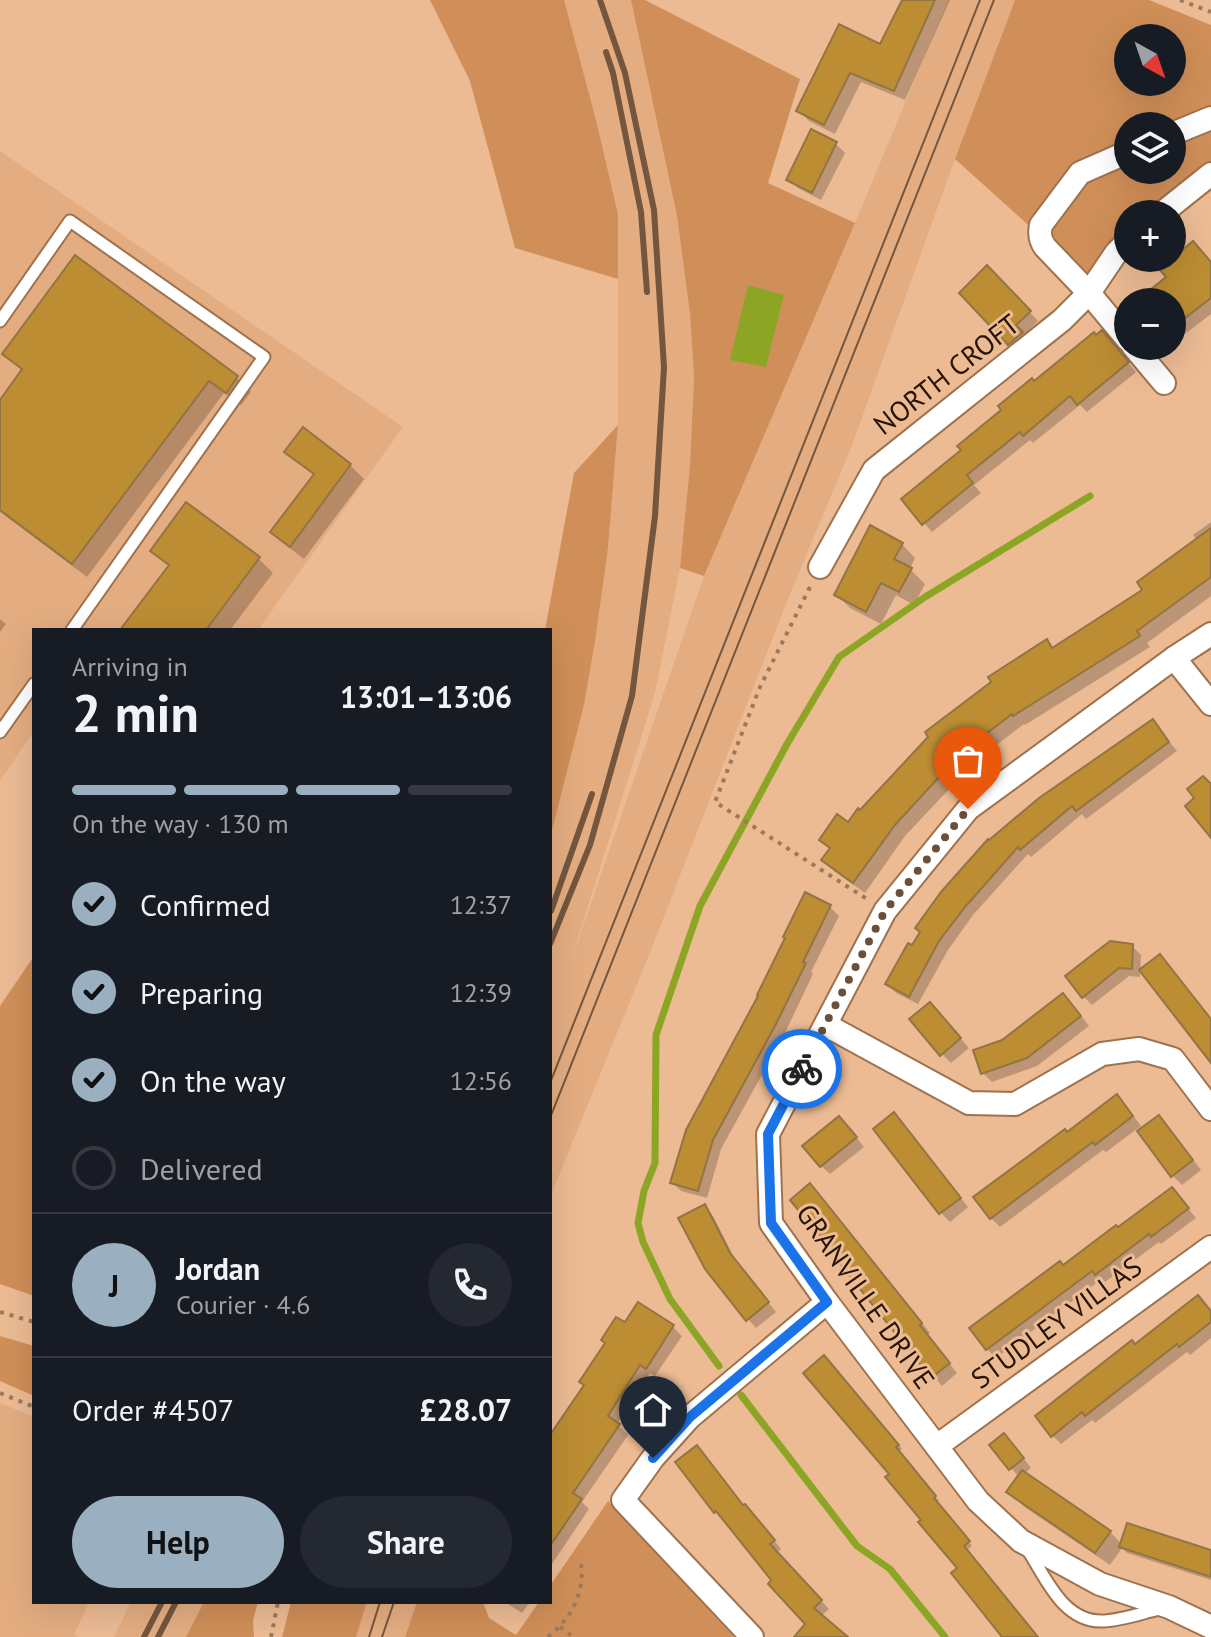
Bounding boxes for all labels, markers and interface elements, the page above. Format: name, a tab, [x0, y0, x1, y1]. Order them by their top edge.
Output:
north arrow	[1114, 24, 1186, 96]
map controls	[1114, 24, 1186, 360]
button: layers	[1114, 112, 1186, 184]
button: +	[1114, 200, 1186, 272]
button: −	[1114, 288, 1186, 360]
street label: NORTH CROFT	[866, 305, 1027, 443]
text: Arriving in	[72, 650, 188, 683]
text: 13:01–13:06	[340, 677, 512, 716]
text: 2 min	[72, 679, 199, 746]
pin	[934, 727, 1002, 809]
icon: bag	[946, 739, 990, 783]
text: On the way · 130 m	[72, 807, 289, 840]
icon: check	[72, 882, 116, 926]
text: Confirmed	[140, 885, 271, 924]
text: 12:37	[450, 888, 512, 921]
icon: check	[72, 970, 116, 1014]
text: Preparing	[140, 973, 263, 1012]
text: 12:39	[450, 976, 512, 1009]
courier	[762, 1029, 842, 1109]
icon: bike	[780, 1047, 824, 1091]
icon: check	[72, 1058, 116, 1102]
text: On the way	[140, 1061, 286, 1100]
text: 12:56	[450, 1064, 512, 1097]
text: Delivered	[140, 1149, 263, 1188]
street label: GRANVILLE DRIVE	[788, 1196, 944, 1396]
button: phone	[428, 1243, 512, 1327]
street label: STUDLEY VILLAS	[963, 1248, 1149, 1396]
text: Jordan	[176, 1249, 260, 1288]
text: J	[109, 1266, 119, 1305]
text: Courier · 4.6	[176, 1288, 310, 1321]
pin	[619, 1376, 687, 1458]
icon: home	[631, 1388, 675, 1432]
text: Order #4507	[72, 1390, 234, 1429]
text: £28.07	[420, 1390, 512, 1429]
button: Help	[72, 1496, 284, 1588]
button: Share	[300, 1496, 512, 1588]

